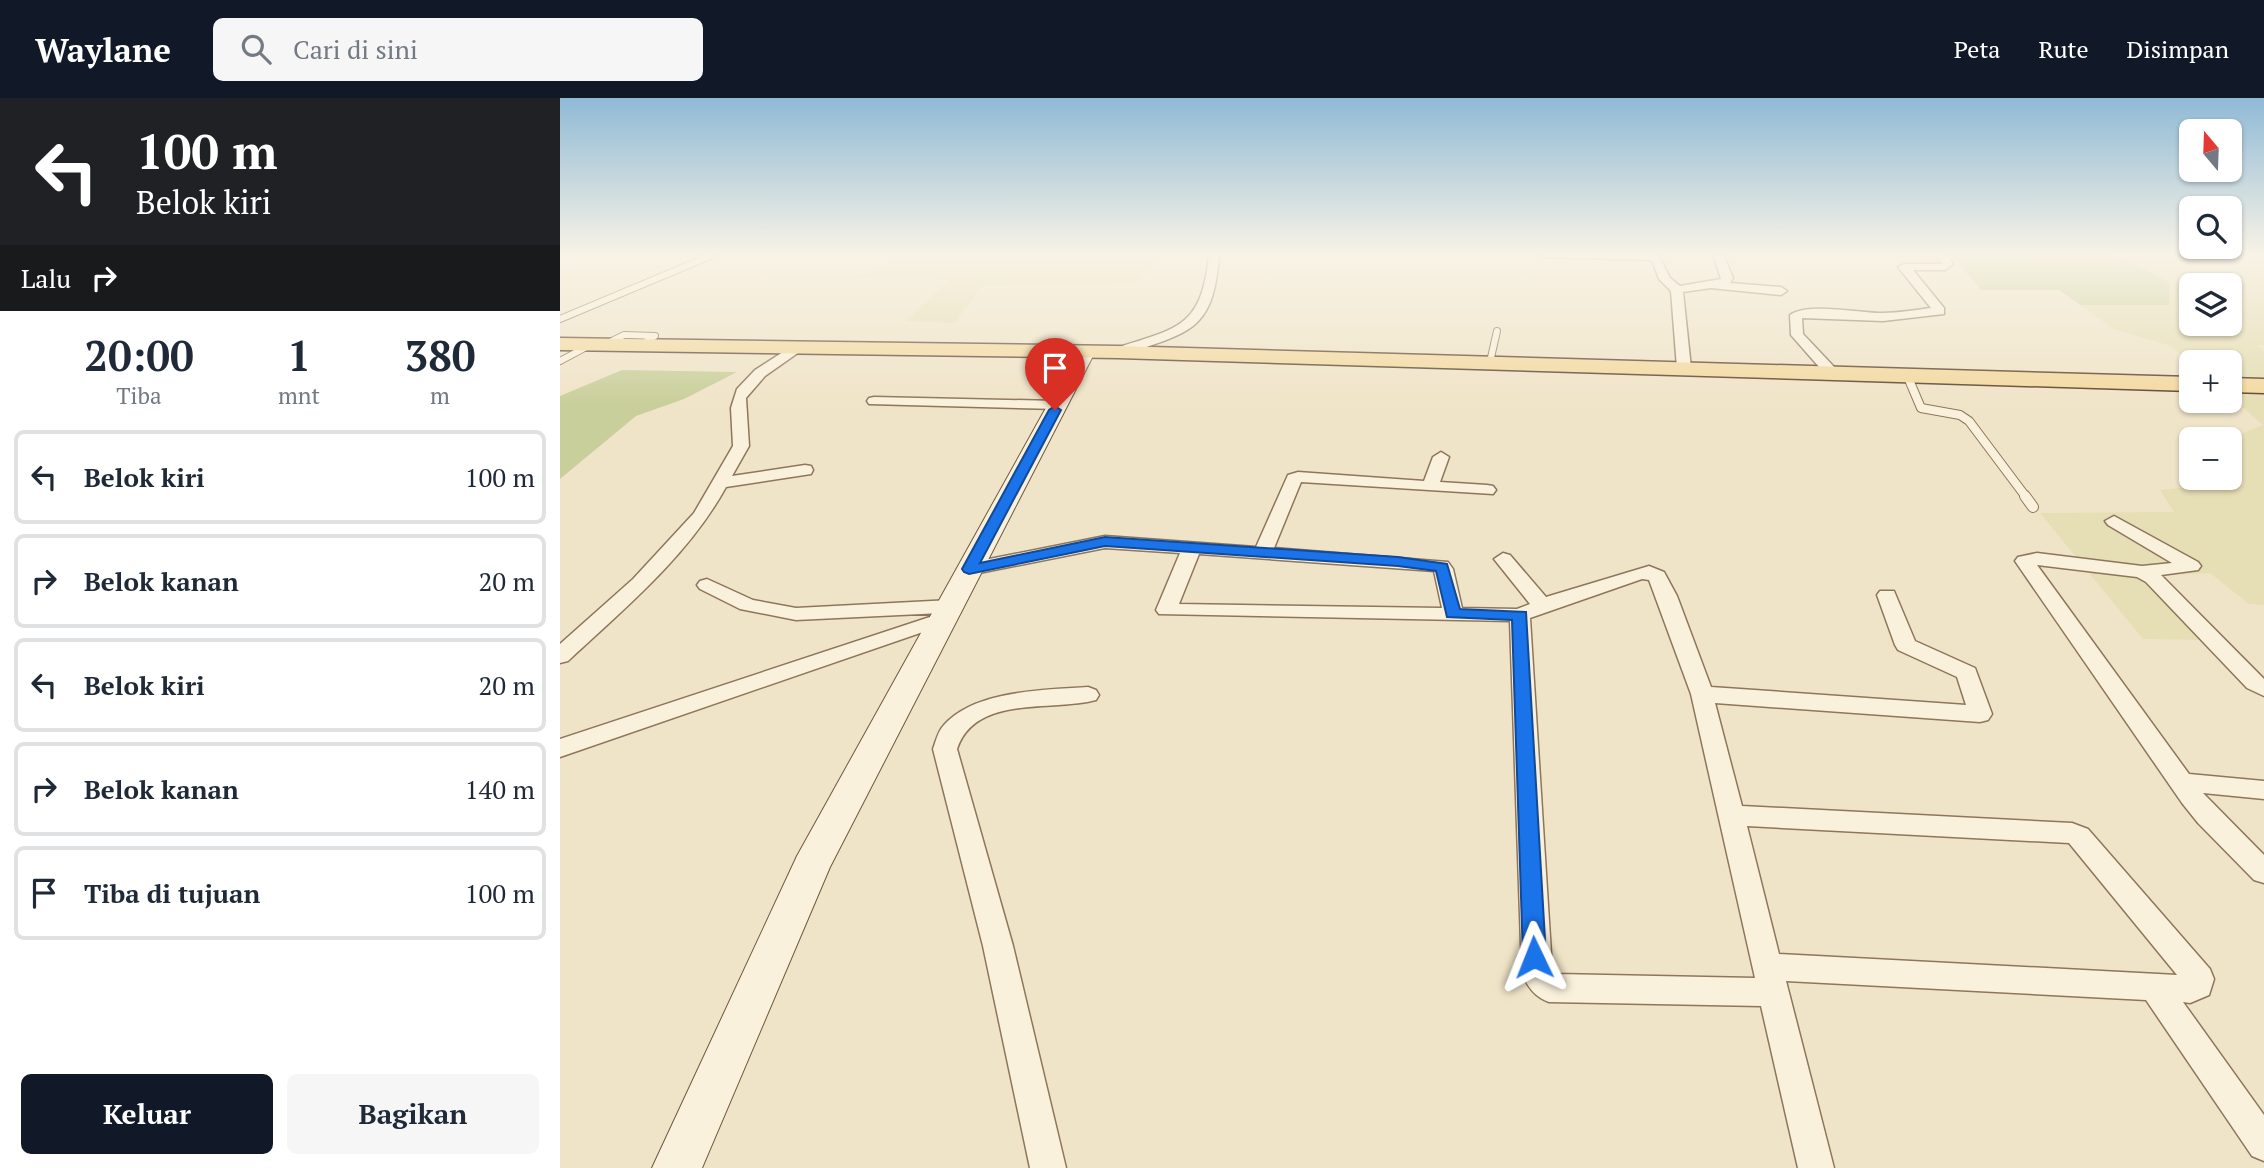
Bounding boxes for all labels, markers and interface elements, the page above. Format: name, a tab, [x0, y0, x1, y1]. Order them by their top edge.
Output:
search box	[213, 18, 703, 81]
text: Waylane	[35, 28, 171, 71]
icon: search	[237, 30, 275, 68]
text: Cari di sini	[293, 32, 418, 66]
text: Peta	[1954, 33, 2000, 65]
text: Rute	[2038, 33, 2088, 65]
text: Disimpan	[2126, 33, 2229, 65]
text: 100 m	[136, 118, 278, 183]
north arrow	[2179, 119, 2242, 182]
map controls	[2179, 119, 2242, 490]
icon: left	[21, 126, 112, 217]
text: Belok kiri	[136, 181, 271, 223]
button: search	[2179, 196, 2242, 259]
icon: right	[85, 259, 123, 297]
text: Lalu	[21, 261, 71, 295]
button: layers	[2179, 273, 2242, 336]
text: 20:00	[84, 327, 194, 383]
text: 1	[287, 327, 311, 383]
text: 380	[404, 327, 476, 383]
pin	[1025, 338, 1085, 410]
icon: arrive	[1036, 349, 1074, 387]
button: +	[2179, 350, 2242, 413]
text: Tiba	[116, 380, 162, 411]
text: mnt	[278, 380, 320, 411]
text: m	[430, 380, 450, 411]
button: −	[2179, 427, 2242, 490]
icon: left	[25, 458, 63, 496]
text: Belok kiri	[84, 460, 205, 494]
text: 100 m	[465, 460, 535, 494]
icon: right	[25, 562, 63, 600]
text: Belok kanan	[84, 564, 239, 598]
text: 20 m	[479, 564, 535, 598]
icon: left	[25, 666, 63, 704]
text: Belok kiri	[84, 668, 205, 702]
text: 20 m	[479, 668, 535, 702]
icon: right	[25, 770, 63, 808]
text: Belok kanan	[84, 772, 239, 806]
text: 140 m	[465, 772, 535, 806]
icon: arrive	[25, 874, 63, 912]
text: Tiba di tujuan	[84, 876, 260, 910]
text: 100 m	[465, 876, 535, 910]
position arrow	[1497, 920, 1571, 994]
button: Keluar	[21, 1074, 273, 1154]
button: Bagikan	[287, 1074, 539, 1154]

